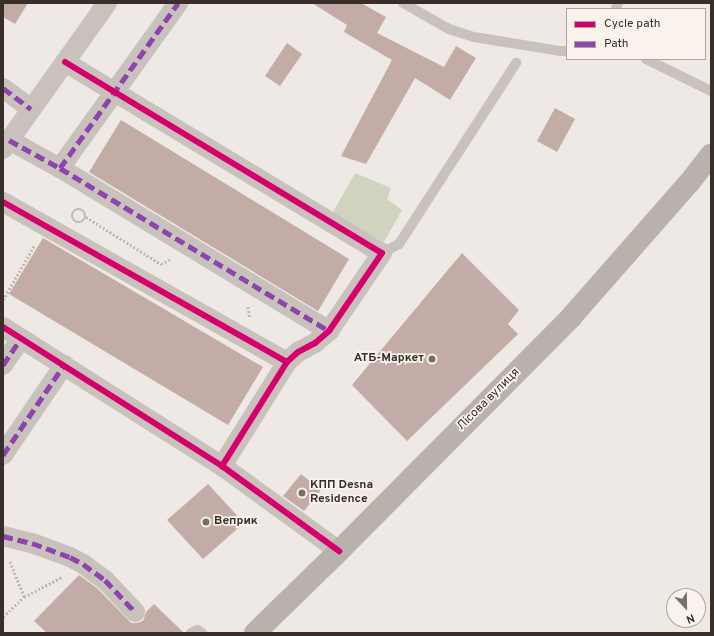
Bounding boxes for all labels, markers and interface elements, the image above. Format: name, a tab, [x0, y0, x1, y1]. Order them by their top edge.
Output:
legend	[566, 8, 706, 60]
text: Cycle path	[604, 16, 661, 32]
text: Path	[604, 36, 629, 52]
place label: АТБ-Маркет	[354, 352, 424, 366]
marker: АТБ-Маркет	[427, 354, 437, 364]
street label: Лісова вулиця	[455, 366, 523, 434]
place label: КПП Desna Residence	[310, 479, 373, 507]
marker: КПП Desna Residence	[297, 488, 307, 498]
place label: Веприк	[214, 515, 258, 529]
marker: Веприк	[201, 517, 211, 527]
north arrow	[666, 588, 706, 628]
text: N	[684, 610, 696, 626]

